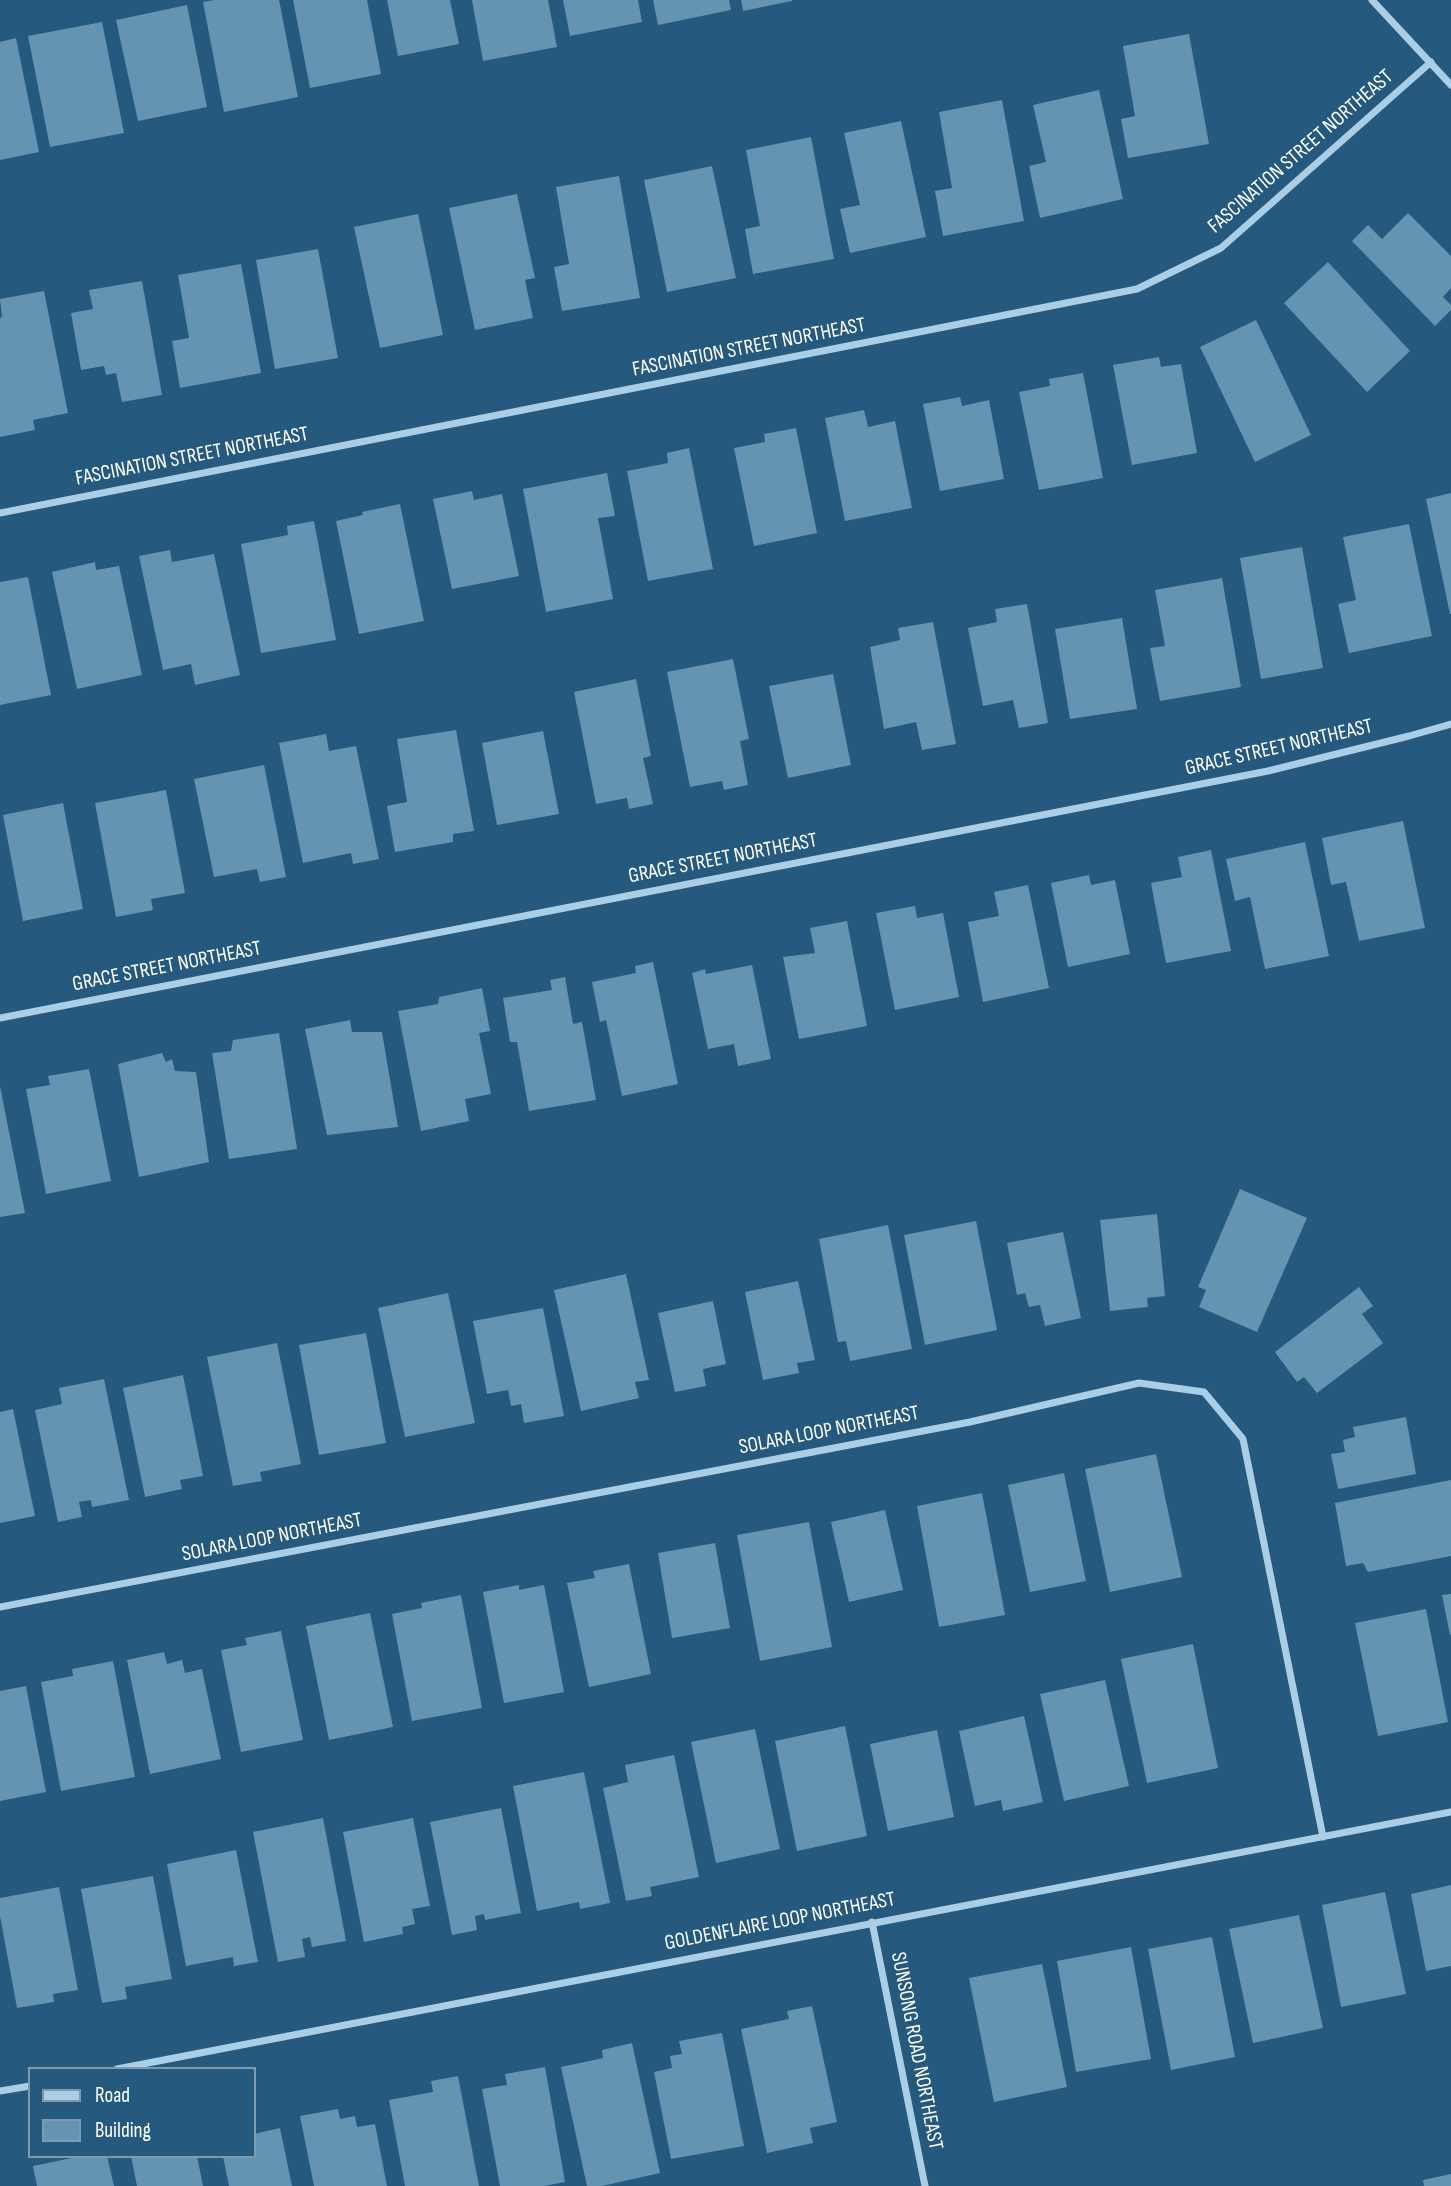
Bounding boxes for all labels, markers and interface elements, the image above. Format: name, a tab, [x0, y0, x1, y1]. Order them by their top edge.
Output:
street label: FASCINATION STREET NORTHEAST	[1203, 65, 1399, 239]
street label: FASCINATION STREET NORTHEAST	[630, 313, 868, 383]
street label: FASCINATION STREET NORTHEAST	[73, 422, 311, 492]
street label: GRACE STREET NORTHEAST	[1183, 714, 1375, 782]
street label: GRACE STREET NORTHEAST	[626, 828, 820, 890]
street label: GRACE STREET NORTHEAST	[70, 936, 264, 998]
street label: SOLARA LOOP NORTHEAST	[737, 1401, 921, 1461]
street label: SOLARA LOOP NORTHEAST	[180, 1508, 364, 1568]
street label: GOLDENFLAIRE LOOP NORTHEAST	[663, 1887, 897, 1957]
street label: SUNSONG ROAD NORTHEAST	[884, 1950, 948, 2152]
legend	[28, 2067, 256, 2158]
text: Road	[95, 2083, 130, 2108]
text: Building	[95, 2118, 151, 2143]

